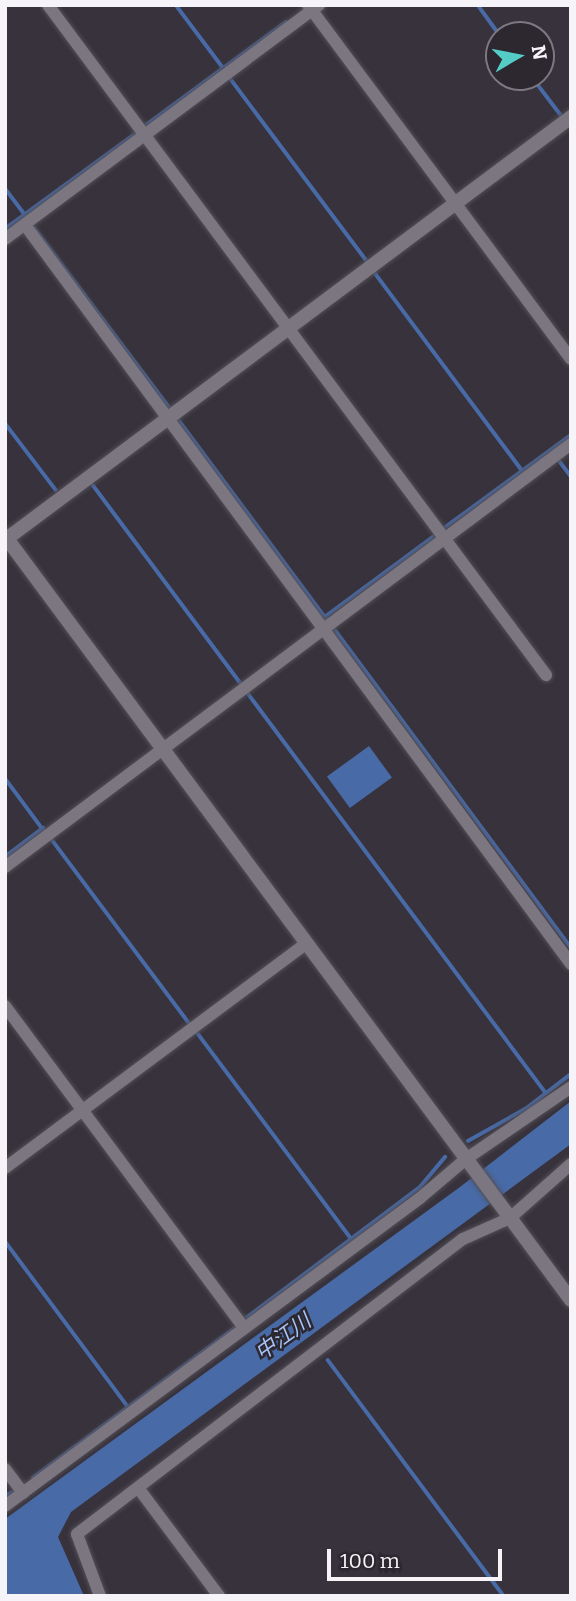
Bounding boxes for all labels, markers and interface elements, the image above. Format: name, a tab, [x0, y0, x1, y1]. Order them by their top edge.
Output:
north arrow	[485, 21, 555, 91]
text: N	[527, 43, 552, 62]
water label: 中江川	[250, 1308, 316, 1366]
scale bar	[331, 1534, 506, 1578]
text: 100 m	[340, 1548, 400, 1574]

